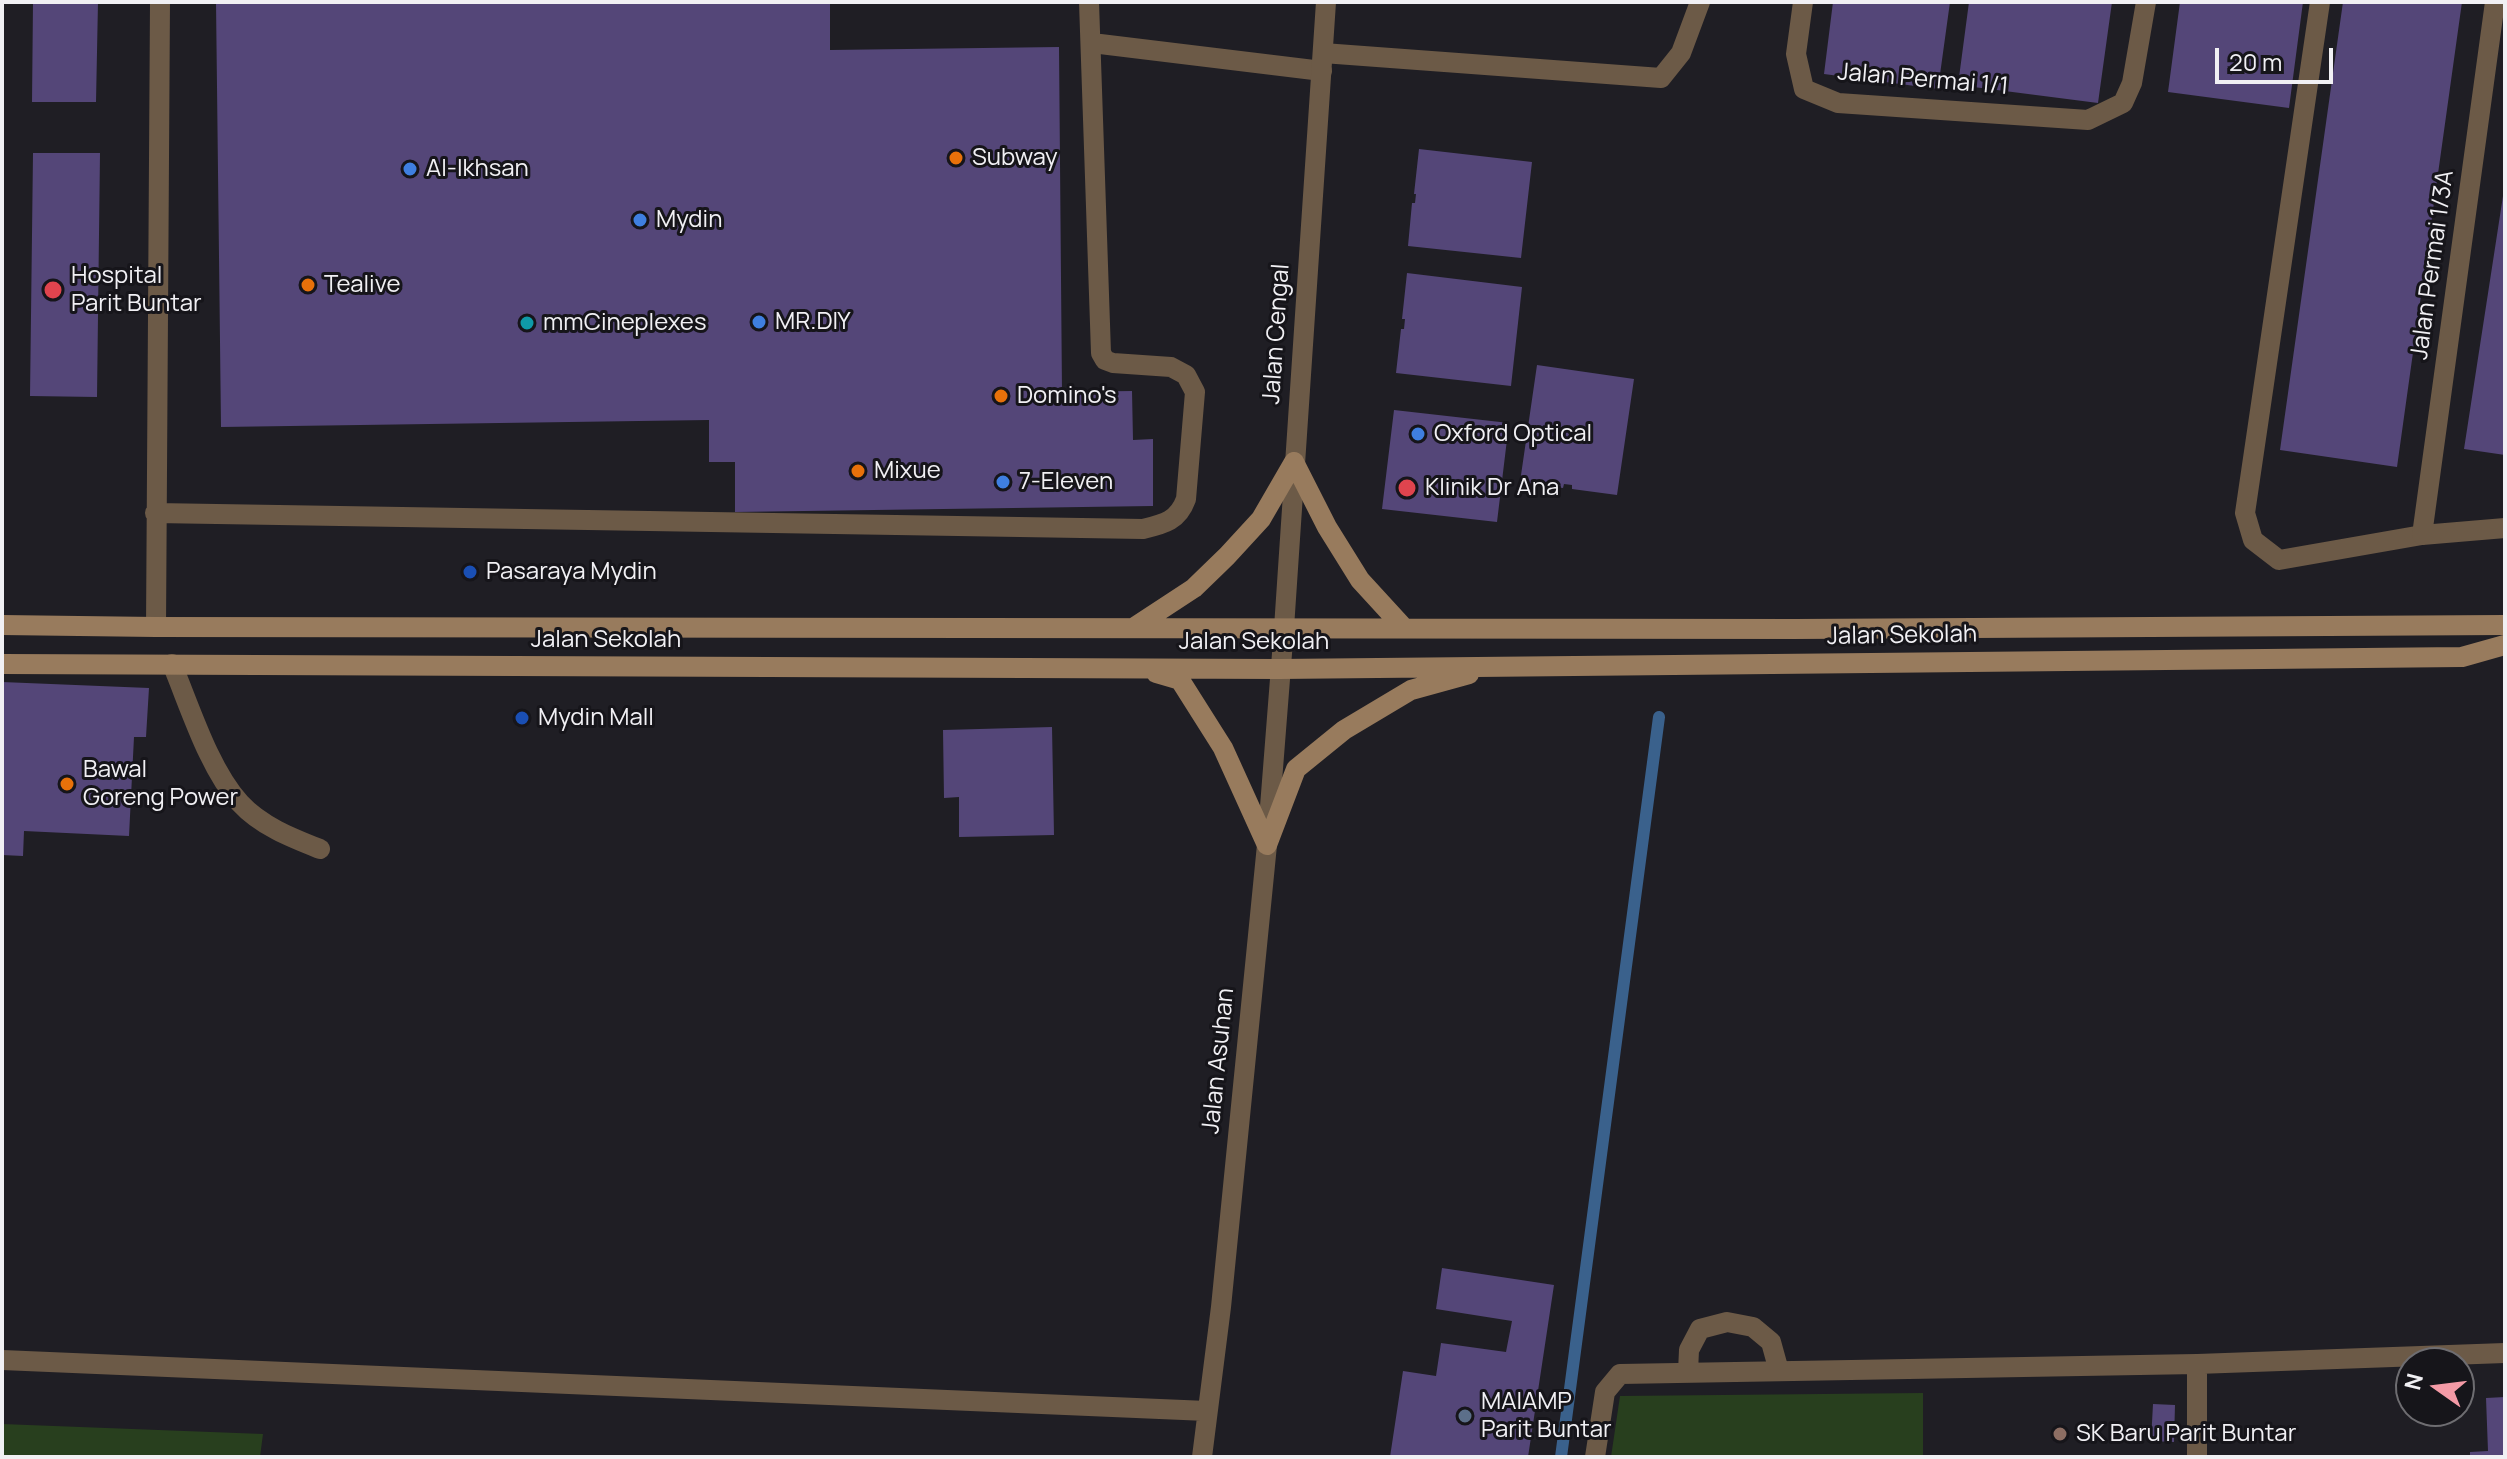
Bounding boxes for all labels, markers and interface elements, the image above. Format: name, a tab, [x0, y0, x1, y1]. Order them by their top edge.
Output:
scale bar	[2219, 32, 2337, 82]
text: 20 m	[2229, 45, 2282, 78]
street label: Jalan Permai 1/1	[1836, 58, 2010, 102]
place label: Subway	[972, 144, 1058, 172]
marker: Subway	[947, 149, 965, 167]
place label: Al-Ikhsan	[426, 155, 529, 183]
marker: Al-Ikhsan	[401, 160, 419, 178]
street label: Jalan Permai 1/3A	[2405, 169, 2461, 361]
place label: Mydin	[656, 206, 722, 234]
marker: Mydin	[631, 211, 649, 229]
place label: Hospital Parit Buntar	[71, 262, 202, 318]
street label: Jalan Cengal	[1258, 263, 1296, 405]
place label: Tealive	[324, 271, 400, 299]
marker: Tealive	[299, 276, 317, 294]
marker: Hospital Parit Buntar	[42, 279, 64, 301]
place label: MR.DIY	[775, 308, 850, 336]
place label: mmCineplexes	[543, 309, 706, 337]
marker: MR.DIY	[750, 313, 768, 331]
marker: mmCineplexes	[518, 314, 536, 332]
place label: Domino's	[1017, 382, 1117, 410]
marker: Domino's	[992, 387, 1010, 405]
place label: Oxford Optical	[1434, 420, 1592, 448]
marker: Oxford Optical	[1409, 425, 1427, 443]
place label: Mixue	[874, 457, 941, 485]
marker: Mixue	[849, 462, 867, 480]
place label: 7-Eleven	[1019, 468, 1113, 496]
marker: 7-Eleven	[994, 473, 1012, 491]
place label: Klinik Dr Ana	[1425, 474, 1559, 502]
marker: Klinik Dr Ana	[1396, 477, 1418, 499]
place label: Pasaraya Mydin	[486, 558, 657, 586]
marker: Pasaraya Mydin	[461, 563, 479, 581]
street label: Jalan Sekolah	[1827, 620, 1977, 652]
street label: Jalan Sekolah	[531, 626, 681, 654]
street label: Jalan Sekolah	[1179, 628, 1329, 656]
place label: Mydin Mall	[538, 704, 654, 732]
marker: Mydin Mall	[513, 709, 531, 727]
place label: Bawal Goreng Power	[83, 756, 238, 812]
marker: Bawal Goreng Power	[58, 775, 76, 793]
street label: Jalan Asuhan	[1197, 987, 1241, 1135]
north arrow	[2395, 1347, 2475, 1427]
text: N	[2397, 1370, 2430, 1393]
place label: MAIAMP Parit Buntar	[1481, 1388, 1612, 1444]
marker: MAIAMP Parit Buntar	[1456, 1407, 1474, 1425]
place label: SK Baru Parit Buntar	[2076, 1420, 2296, 1448]
marker: SK Baru Parit Buntar	[2051, 1425, 2069, 1443]

